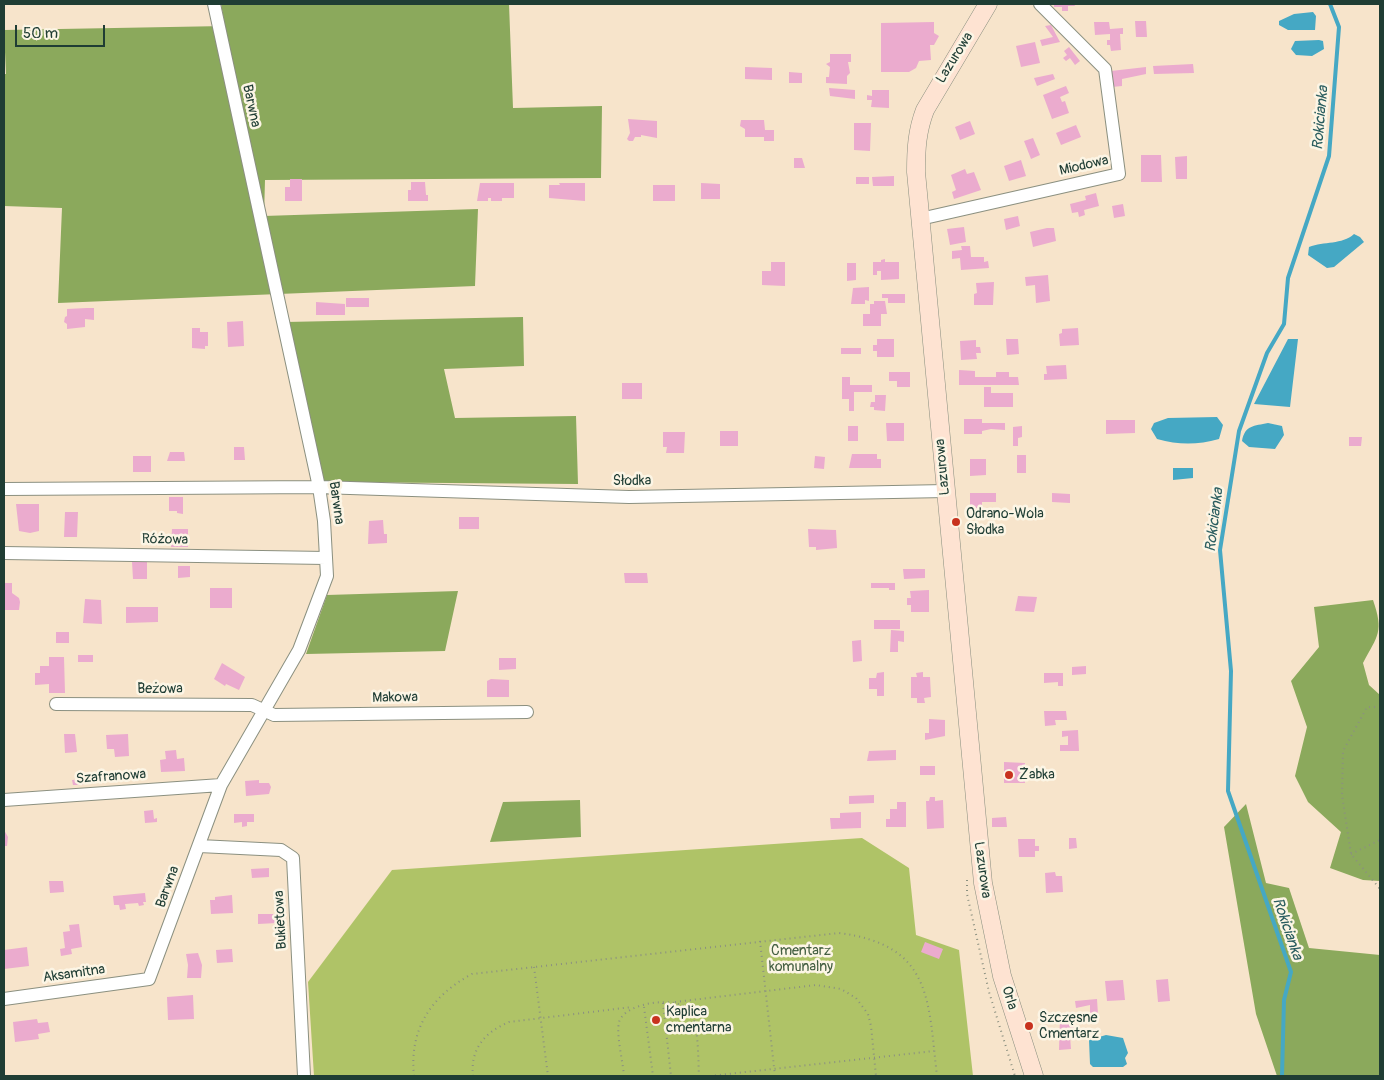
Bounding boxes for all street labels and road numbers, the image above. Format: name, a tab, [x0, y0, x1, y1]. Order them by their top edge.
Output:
street label: Lazurowa	[933, 29, 977, 87]
street label: Barwna	[238, 83, 264, 129]
street label: Miodowa	[1058, 152, 1110, 180]
street label: Lazurowa	[932, 438, 954, 496]
street label: Słodka	[613, 473, 651, 489]
street label: Barwna	[325, 480, 347, 526]
street label: Różowa	[142, 531, 188, 549]
street label: Beżowa	[137, 681, 183, 697]
street label: Makowa	[372, 689, 418, 707]
street label: Szafranowa	[75, 766, 147, 788]
street label: Lazurowa	[970, 841, 994, 899]
street label: Barwna	[153, 864, 183, 910]
street label: Bukietowa	[271, 890, 291, 950]
street label: Aksamitna	[42, 961, 106, 987]
street label: Orla	[997, 984, 1021, 1012]

